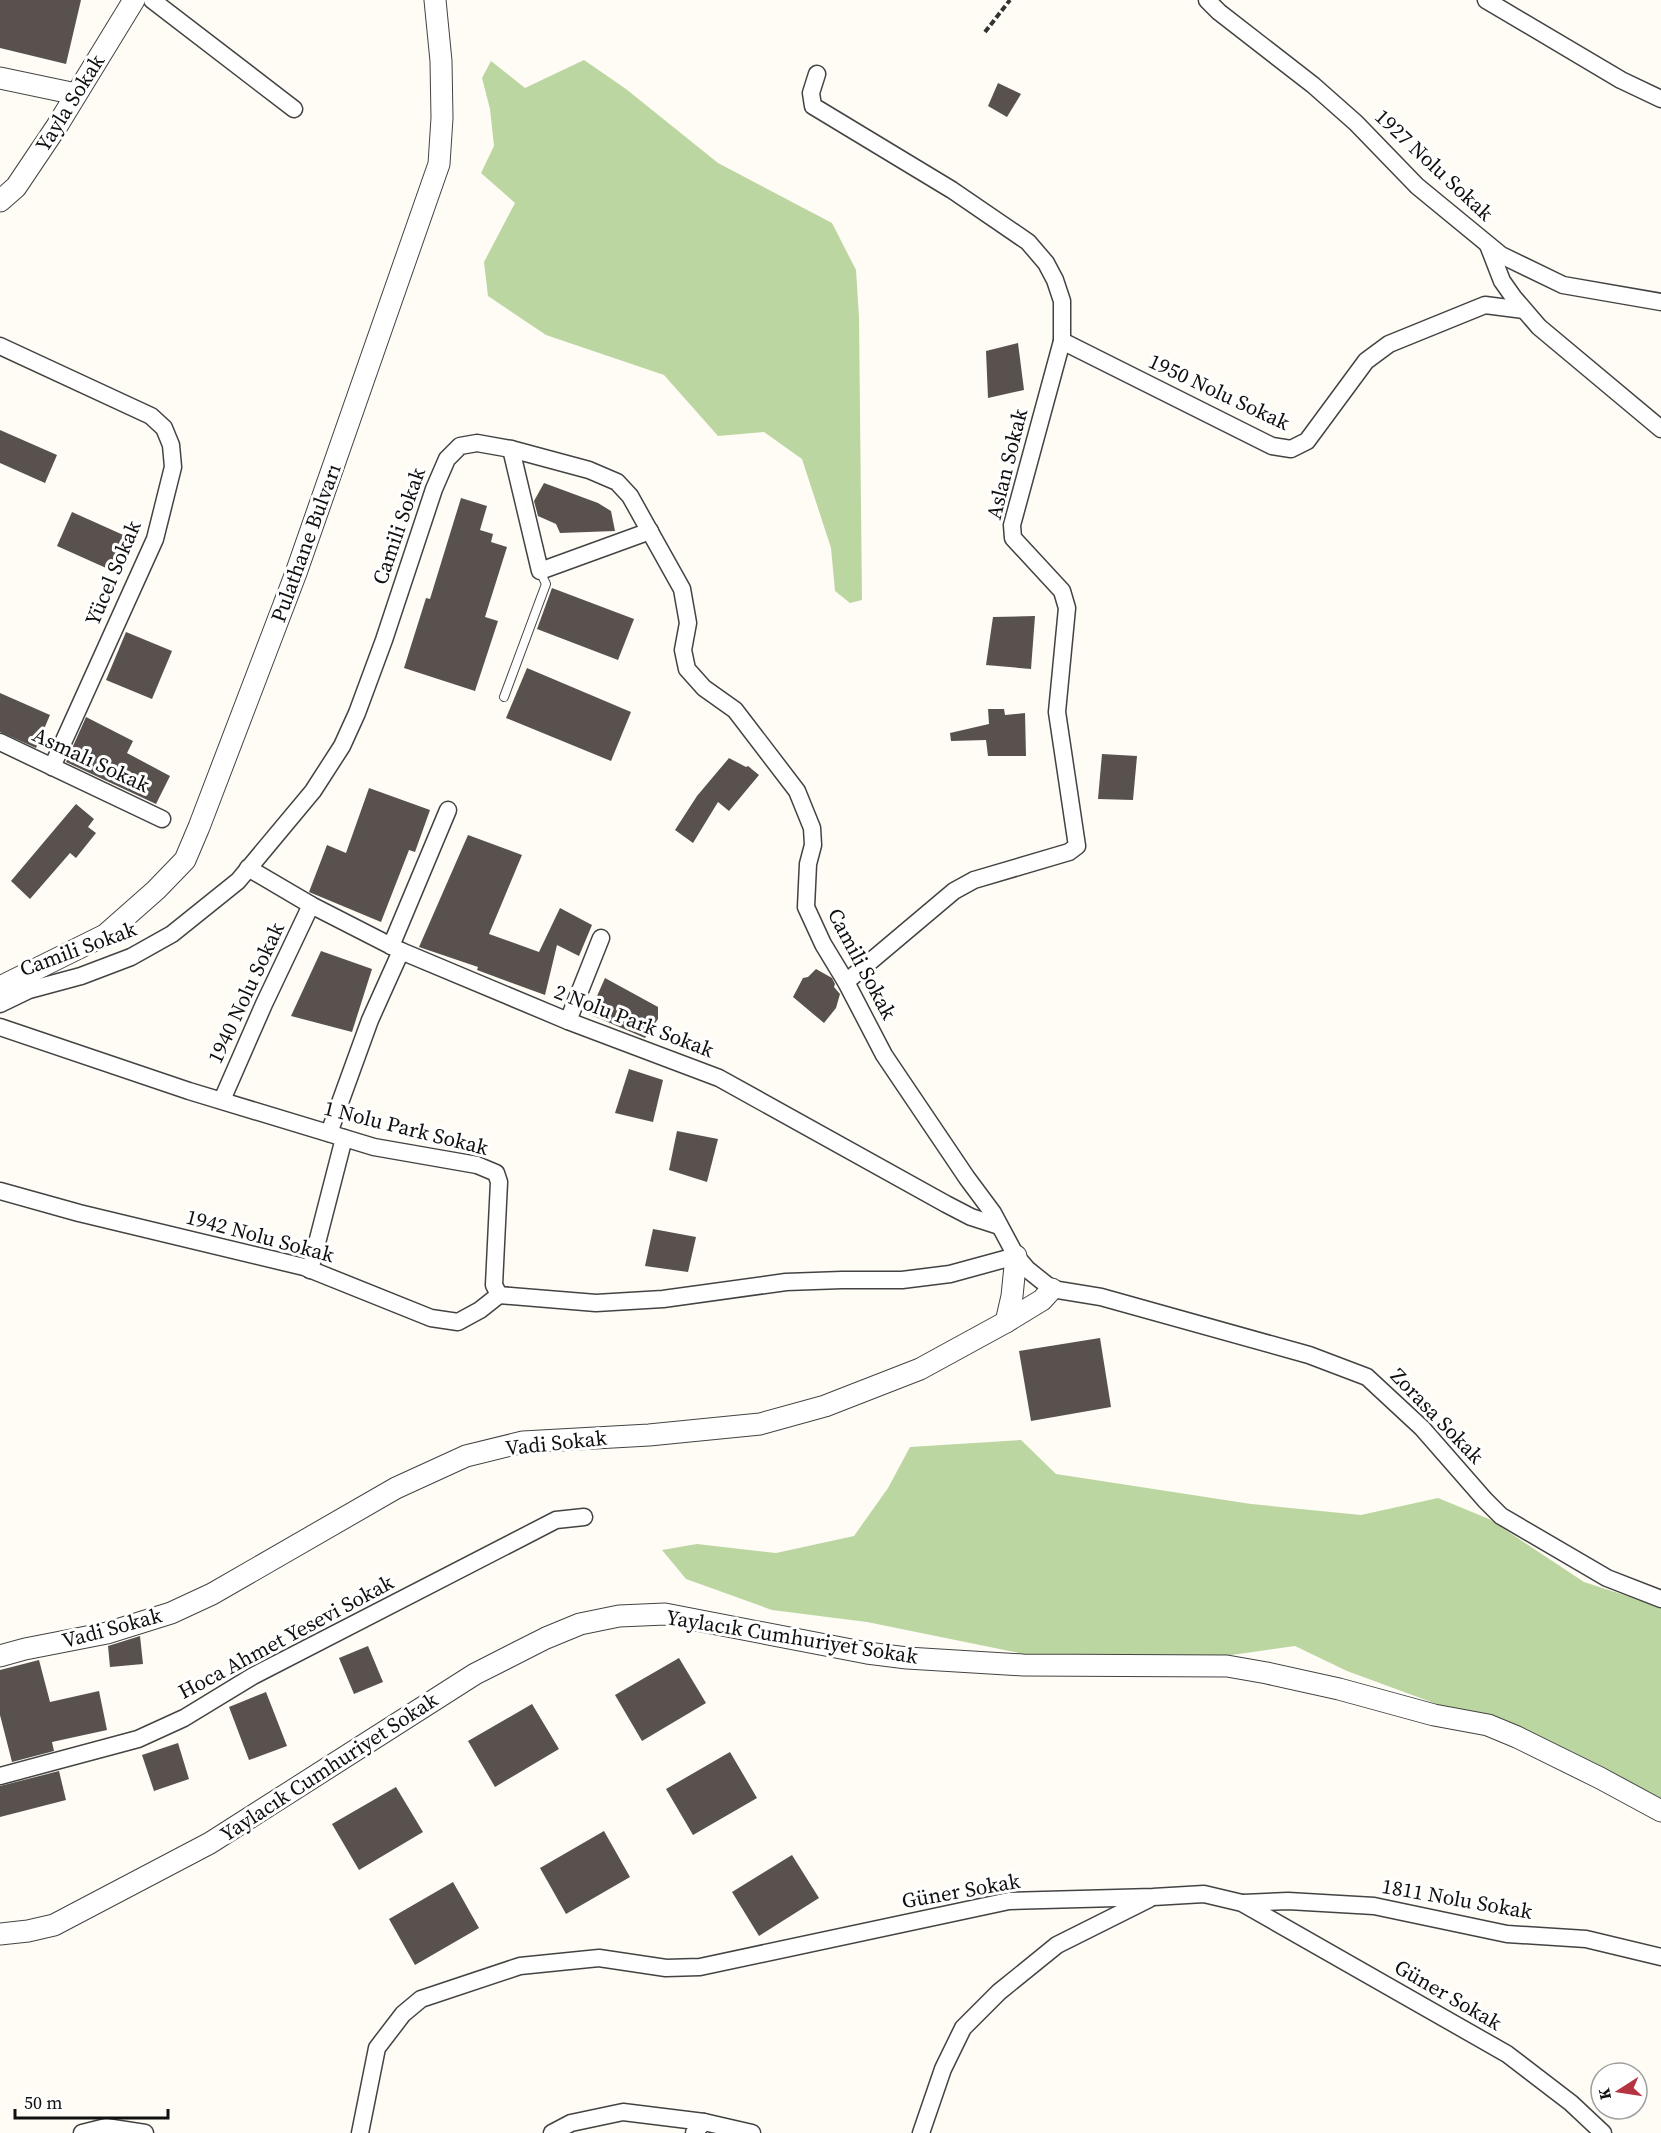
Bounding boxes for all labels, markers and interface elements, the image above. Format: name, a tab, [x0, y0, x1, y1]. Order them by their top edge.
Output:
street label: Yayla Sokak	[28, 48, 111, 157]
street label: 1927 Nolu Sokak	[1369, 102, 1500, 228]
street label: 1950 Nolu Sokak	[1144, 346, 1295, 437]
street label: Aslan Sokak	[979, 405, 1034, 522]
street label: Pulathane Bulvarı	[263, 460, 348, 626]
street label: Camili Sokak	[365, 463, 432, 588]
street label: Yücel Sokak	[77, 515, 148, 630]
street label: Asmalı Sokak	[28, 720, 155, 799]
street label: Camili Sokak	[821, 903, 904, 1025]
street label: Camili Sokak	[15, 914, 141, 983]
street label: 1940 Nolu Sokak	[200, 917, 291, 1068]
street label: 2 Nolu Park Sokak	[550, 977, 719, 1064]
street label: 1 Nolu Park Sokak	[321, 1093, 492, 1162]
street label: 1942 Nolu Sokak	[183, 1202, 338, 1269]
street label: Zorasa Sokak	[1384, 1361, 1491, 1470]
street label: Vadi Sokak	[504, 1423, 609, 1462]
street label: Hoca Ahmet Yesevi Sokak	[173, 1567, 399, 1706]
street label: Vadi Sokak	[59, 1600, 165, 1655]
street label: Yaylacık Cumhuriyet Sokak	[664, 1602, 920, 1671]
street label: Yaylacık Cumhuriyet Sokak	[214, 1685, 444, 1848]
street label: Güner Sokak	[900, 1866, 1023, 1915]
street label: 1811 Nolu Sokak	[1380, 1871, 1535, 1926]
street label: Güner Sokak	[1389, 1952, 1508, 2037]
north arrow	[1589, 2061, 1649, 2121]
scale bar	[15, 2082, 168, 2120]
text: K	[1592, 2086, 1616, 2102]
text: 50 m	[24, 2090, 62, 2115]

